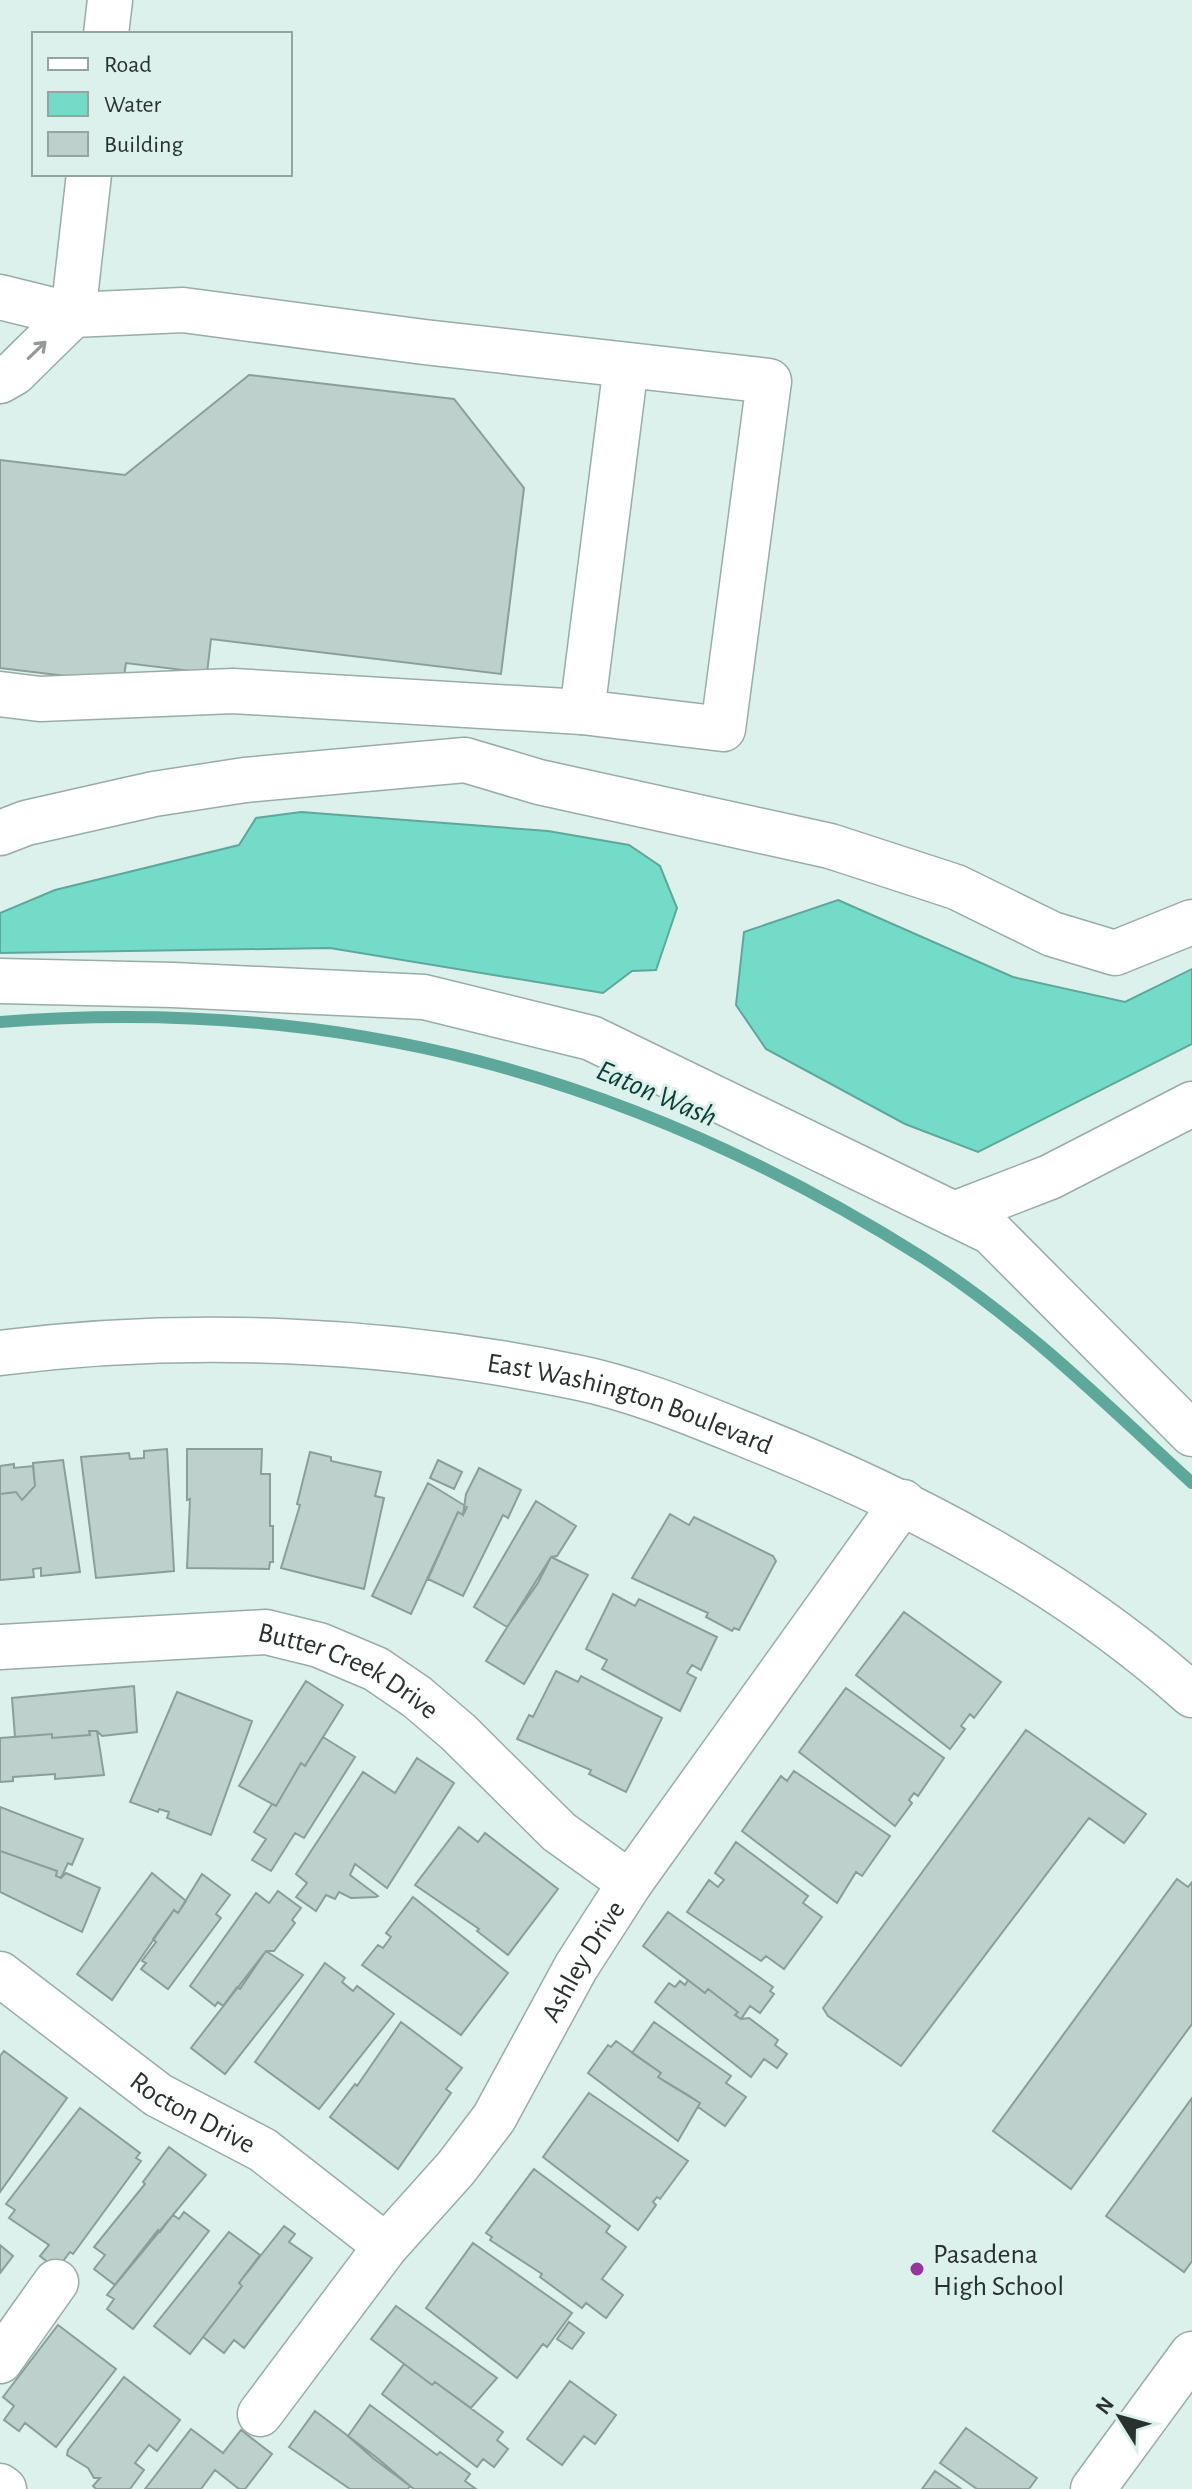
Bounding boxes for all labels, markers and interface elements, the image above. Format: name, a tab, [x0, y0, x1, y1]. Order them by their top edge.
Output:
legend	[32, 32, 292, 176]
text: Road	[104, 53, 152, 77]
text: Water	[104, 93, 162, 117]
text: Building	[104, 133, 183, 157]
one-way arrow	[27, 341, 47, 359]
water label: Eaton Wash	[592, 1055, 721, 1133]
street label: East Washington Boulevard	[485, 1349, 776, 1460]
street label: Butter Creek Drive	[255, 1619, 443, 1725]
street label: Ashley Drive	[537, 1896, 631, 2027]
street label: Rocton Drive	[124, 2067, 259, 2159]
place label: Pasadena High School	[933, 2241, 1064, 2301]
marker: Pasadena High School	[908, 2260, 926, 2278]
north arrow	[1080, 2377, 1160, 2457]
text: N	[1091, 2393, 1118, 2418]

